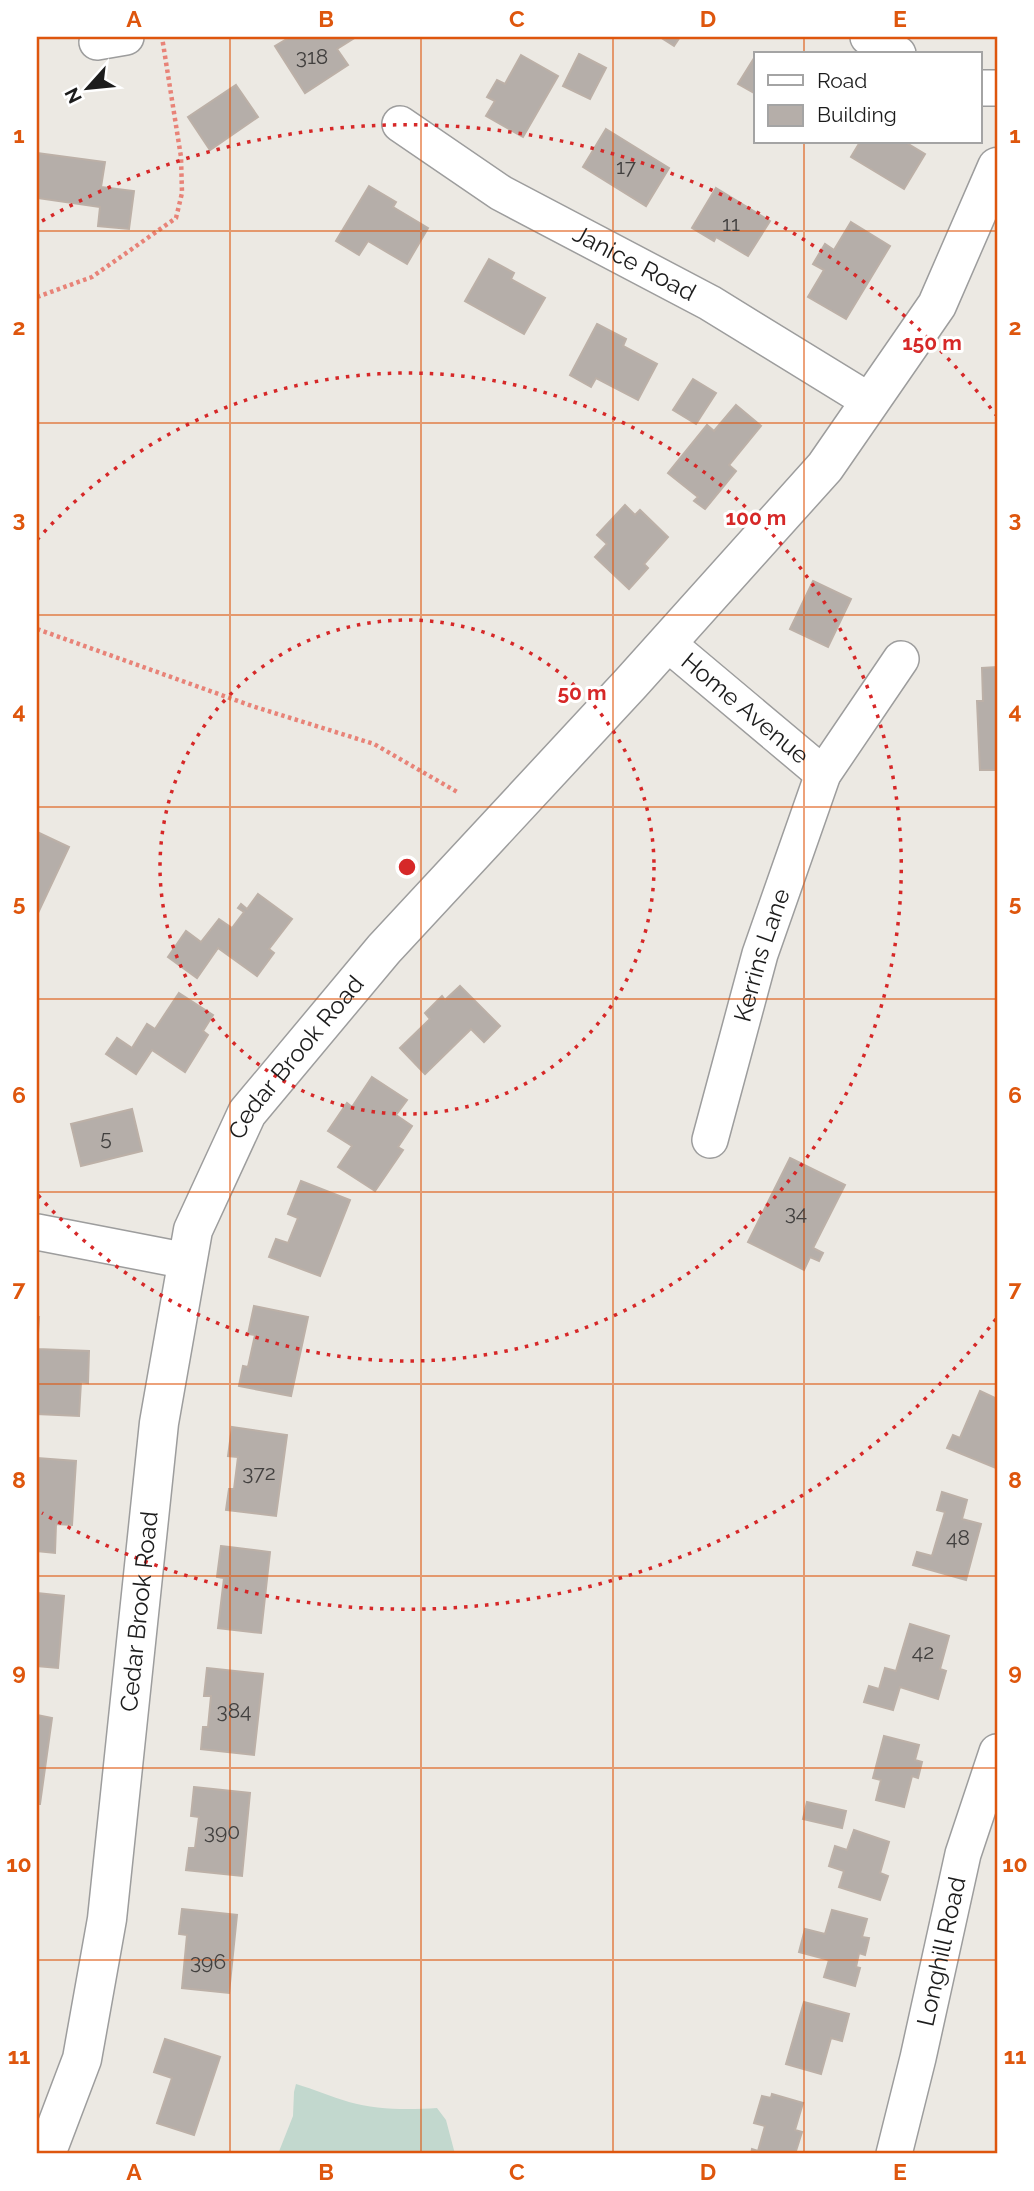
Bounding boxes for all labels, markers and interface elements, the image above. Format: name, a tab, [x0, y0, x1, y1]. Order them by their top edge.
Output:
text: A	[126, 5, 142, 32]
text: B	[318, 5, 334, 32]
text: C	[509, 5, 525, 32]
text: D	[700, 5, 716, 32]
text: E	[893, 5, 907, 32]
house number: 318	[296, 44, 328, 69]
north arrow	[52, 52, 122, 122]
legend	[754, 52, 982, 144]
text: Road	[817, 68, 867, 93]
text: N	[60, 84, 86, 107]
text: Building	[817, 102, 897, 127]
text: 1	[13, 121, 25, 148]
text: 1	[1009, 121, 1021, 148]
house number: 17	[616, 154, 637, 179]
house number: 11	[722, 211, 740, 236]
street label: Janice Road	[568, 219, 701, 307]
text: 2	[13, 313, 25, 340]
text: 2	[1009, 313, 1021, 340]
text: 150 m	[902, 330, 962, 355]
text: 3	[13, 505, 25, 532]
text: 100 m	[726, 505, 786, 530]
text: 3	[1009, 505, 1021, 532]
street label: Home Avenue	[676, 646, 815, 770]
text: 50 m	[557, 680, 607, 705]
text: 4	[12, 697, 26, 724]
text: 4	[1008, 697, 1022, 724]
centre of rings	[395, 855, 419, 879]
street label: Kerrins Lane	[727, 885, 796, 1025]
text: 5	[13, 889, 26, 916]
text: 5	[1009, 889, 1022, 916]
street label: Cedar Brook Road	[222, 969, 370, 1144]
text: 6	[12, 1081, 26, 1108]
text: 6	[1008, 1081, 1022, 1108]
house number: 5	[100, 1125, 112, 1150]
house number: 34	[785, 1200, 807, 1225]
text: 7	[13, 1274, 26, 1301]
text: 7	[1009, 1274, 1022, 1301]
house number: 372	[242, 1460, 276, 1485]
text: 8	[12, 1466, 26, 1493]
text: 8	[1008, 1466, 1022, 1493]
street label: Cedar Brook Road	[114, 1510, 164, 1713]
house number: 48	[946, 1525, 970, 1550]
house number: 42	[912, 1639, 934, 1664]
text: 9	[12, 1658, 26, 1685]
text: 9	[1008, 1658, 1022, 1685]
house number: 384	[216, 1698, 252, 1723]
house number: 390	[204, 1819, 240, 1844]
text: 10	[6, 1850, 32, 1877]
text: 10	[1002, 1850, 1028, 1877]
street label: Longhill Road	[910, 1874, 972, 2029]
house number: 396	[190, 1949, 226, 1974]
text: 11	[8, 2042, 30, 2069]
text: 11	[1004, 2042, 1026, 2069]
text: A	[126, 2158, 142, 2185]
text: B	[318, 2158, 334, 2185]
text: C	[509, 2158, 525, 2185]
text: D	[700, 2158, 716, 2185]
text: E	[893, 2158, 907, 2185]

